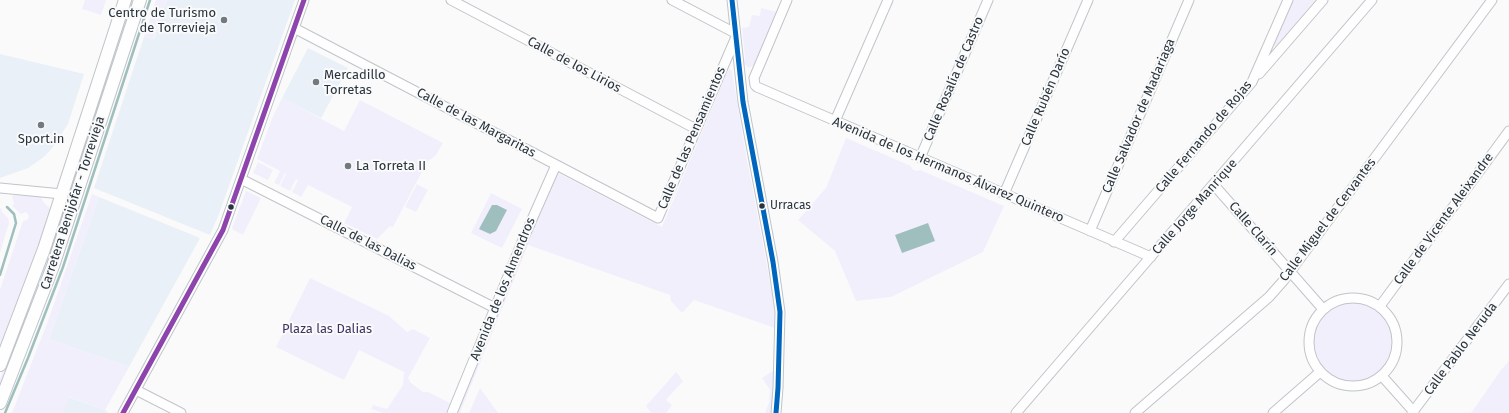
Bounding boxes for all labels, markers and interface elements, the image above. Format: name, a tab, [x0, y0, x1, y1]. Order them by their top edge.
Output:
place label: Centro de Turismo de Torrevieja	[108, 5, 216, 36]
street label: Calle Rosalía de Castro	[921, 14, 987, 144]
marker: Centro de Turismo de Torrevieja	[219, 15, 229, 25]
street label: Calle de los Lirios	[525, 34, 623, 96]
street label: Calle Salvador de Madariaga	[1099, 36, 1179, 196]
street label: Calle Rubén Darío	[1018, 46, 1074, 148]
street label: Calle de las Pensamientos	[655, 64, 729, 212]
place label: Mercadillo Torretas	[324, 67, 386, 98]
marker: Mercadillo Torretas	[311, 77, 321, 87]
street label: Calle Fernando de Rojas	[1153, 78, 1255, 196]
street label: Calle de las Margaritas	[414, 85, 538, 161]
street label: Carretera Benijófar - Torrevieja	[38, 114, 108, 292]
street label: Avenida de los Hermanos Álvarez Quintero	[830, 114, 1066, 226]
marker: Sport.in	[36, 120, 46, 130]
place label: Sport.in	[18, 131, 64, 147]
street label: Calle de Vicente Aleixandre	[1391, 150, 1497, 288]
street label: Calle Miguel de Cervantes	[1276, 155, 1380, 285]
street label: Calle Jorge Manrique	[1149, 156, 1241, 258]
place label: La Torreta II	[356, 158, 426, 174]
marker: La Torreta II	[343, 161, 353, 171]
place label: Urracas	[770, 199, 811, 213]
street label: Calle Clarín	[1225, 199, 1281, 259]
marker: Urracas	[757, 201, 767, 211]
unlabelled marker	[226, 202, 236, 212]
street label: Calle de las Dalias	[317, 212, 419, 274]
street label: Avenida de los Almendros	[467, 215, 539, 363]
street label: Calle Pablo Neruda	[1421, 300, 1501, 398]
park label: Plaza las Dalias	[282, 321, 372, 337]

